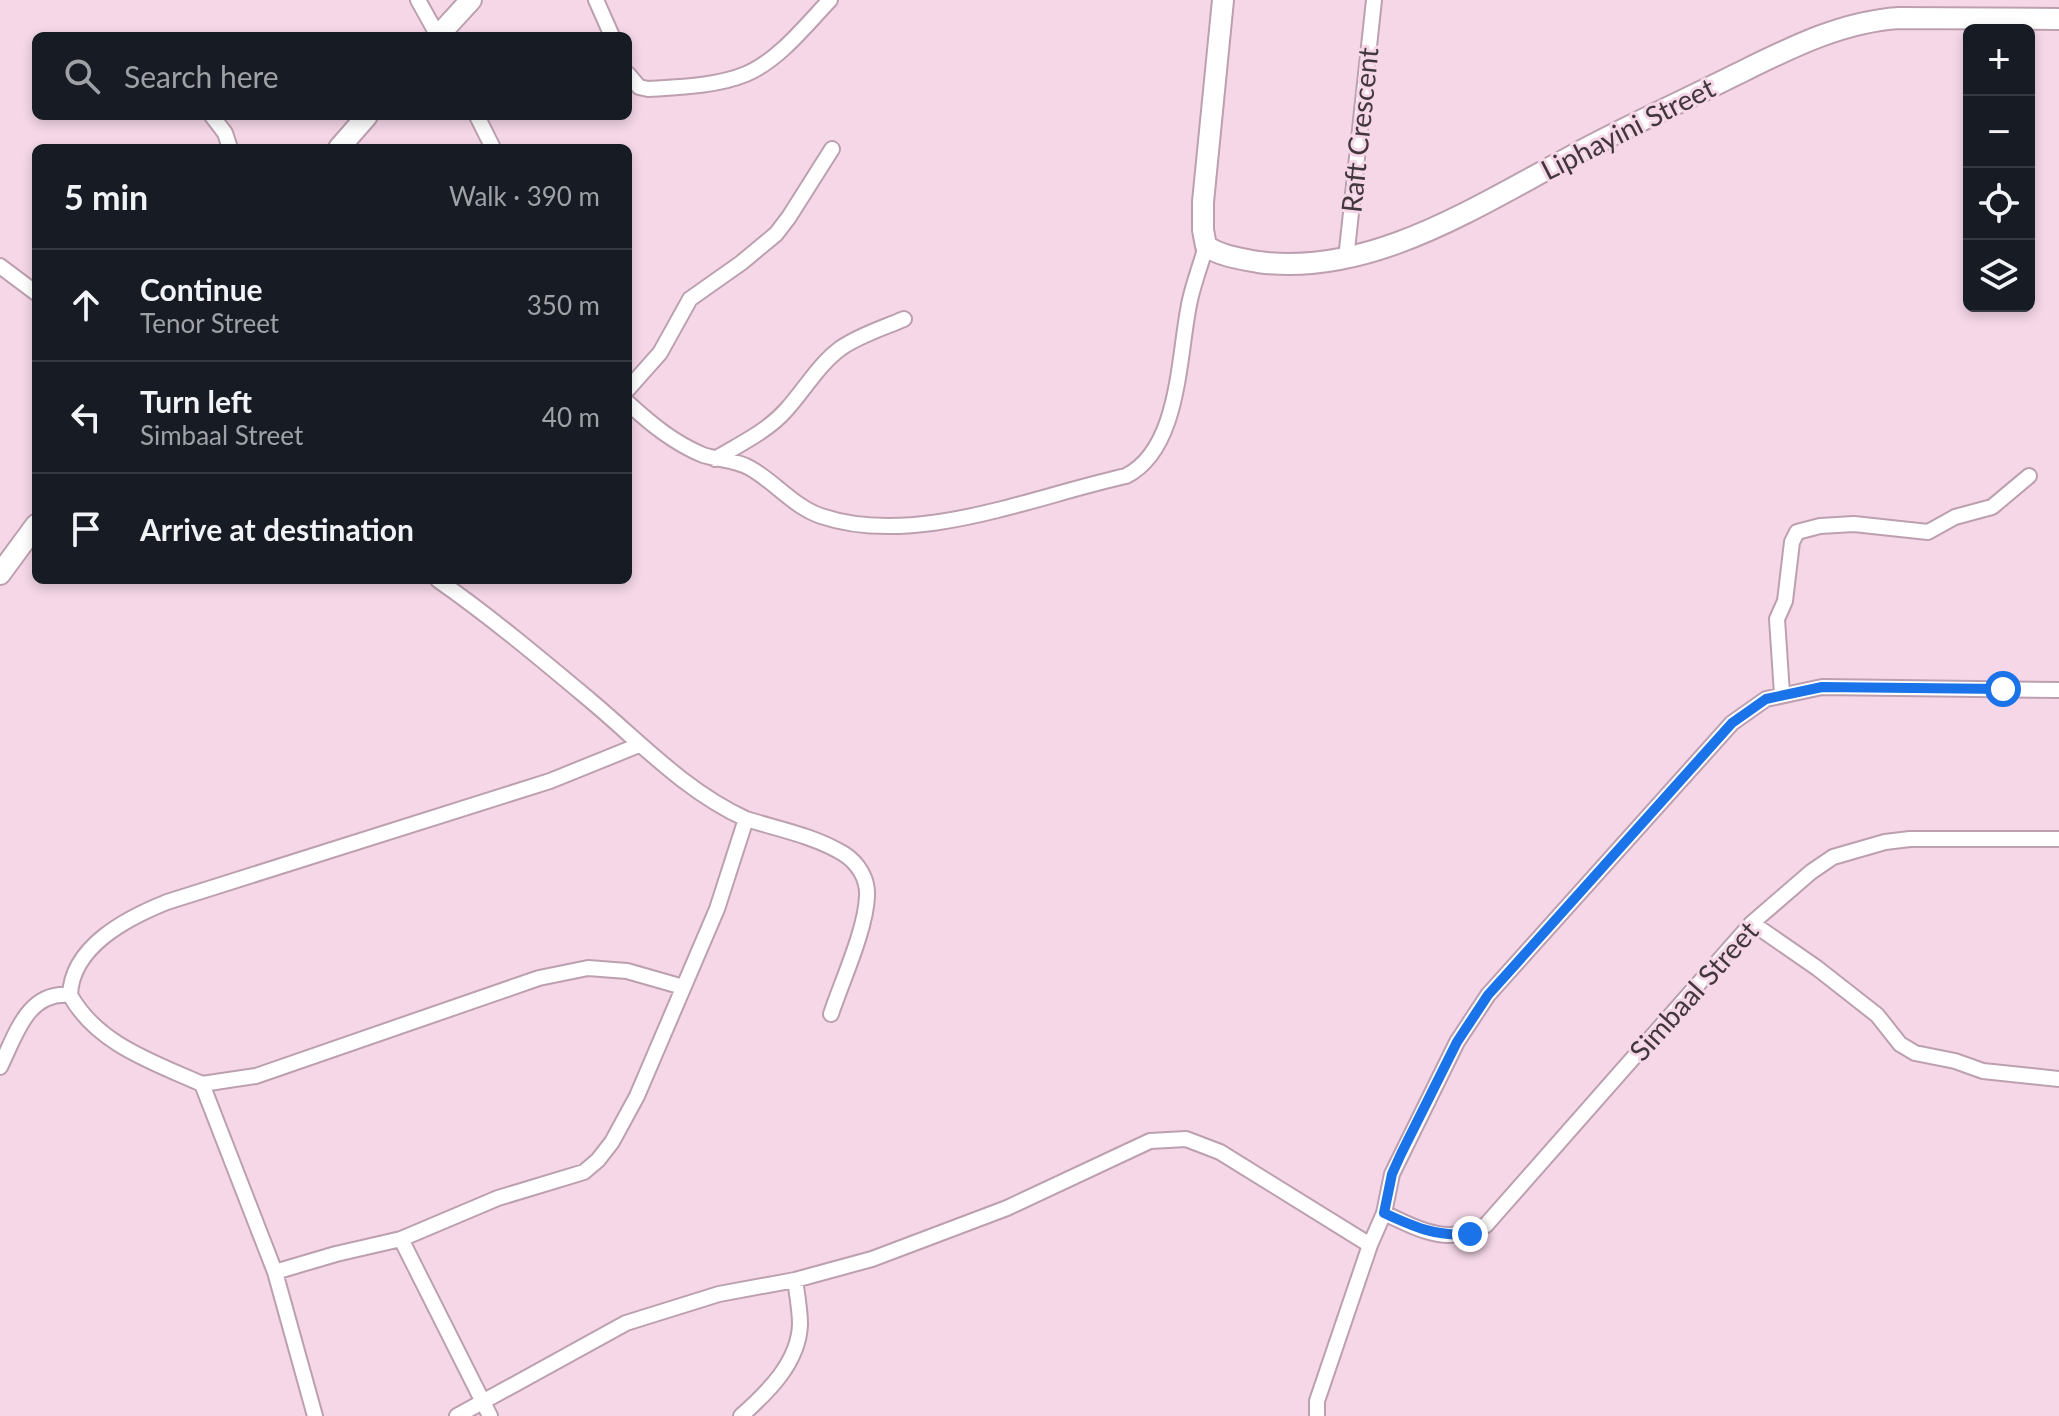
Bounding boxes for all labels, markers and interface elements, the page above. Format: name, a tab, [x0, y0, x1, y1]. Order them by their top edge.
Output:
map controls	[1963, 24, 2035, 312]
button: +	[1963, 24, 2035, 96]
search box	[32, 32, 632, 120]
street label: Raft Crescent	[1333, 46, 1385, 214]
icon: search	[60, 54, 104, 98]
text: Search here	[124, 58, 279, 94]
street label: Liphayini Street	[1535, 70, 1720, 186]
button: −	[1963, 96, 2035, 168]
button: locate	[1963, 168, 2035, 240]
text: 5 min	[64, 176, 148, 217]
text: Walk · 390 m	[449, 180, 600, 212]
button: layers	[1963, 240, 2035, 312]
text: Continue	[140, 271, 263, 307]
icon: ahead	[64, 283, 108, 327]
text: 350 m	[527, 289, 600, 321]
text: Tenor Street	[140, 307, 279, 339]
text: Turn left	[140, 383, 252, 419]
icon: left	[64, 395, 108, 439]
text: 40 m	[542, 401, 600, 433]
text: Simbaal Street	[140, 419, 303, 451]
icon: arrive	[64, 507, 108, 551]
text: Arrive at destination	[140, 511, 414, 547]
route start	[1985, 671, 2021, 707]
street label: Simbaal Street	[1622, 914, 1765, 1067]
route end	[1452, 1216, 1488, 1252]

